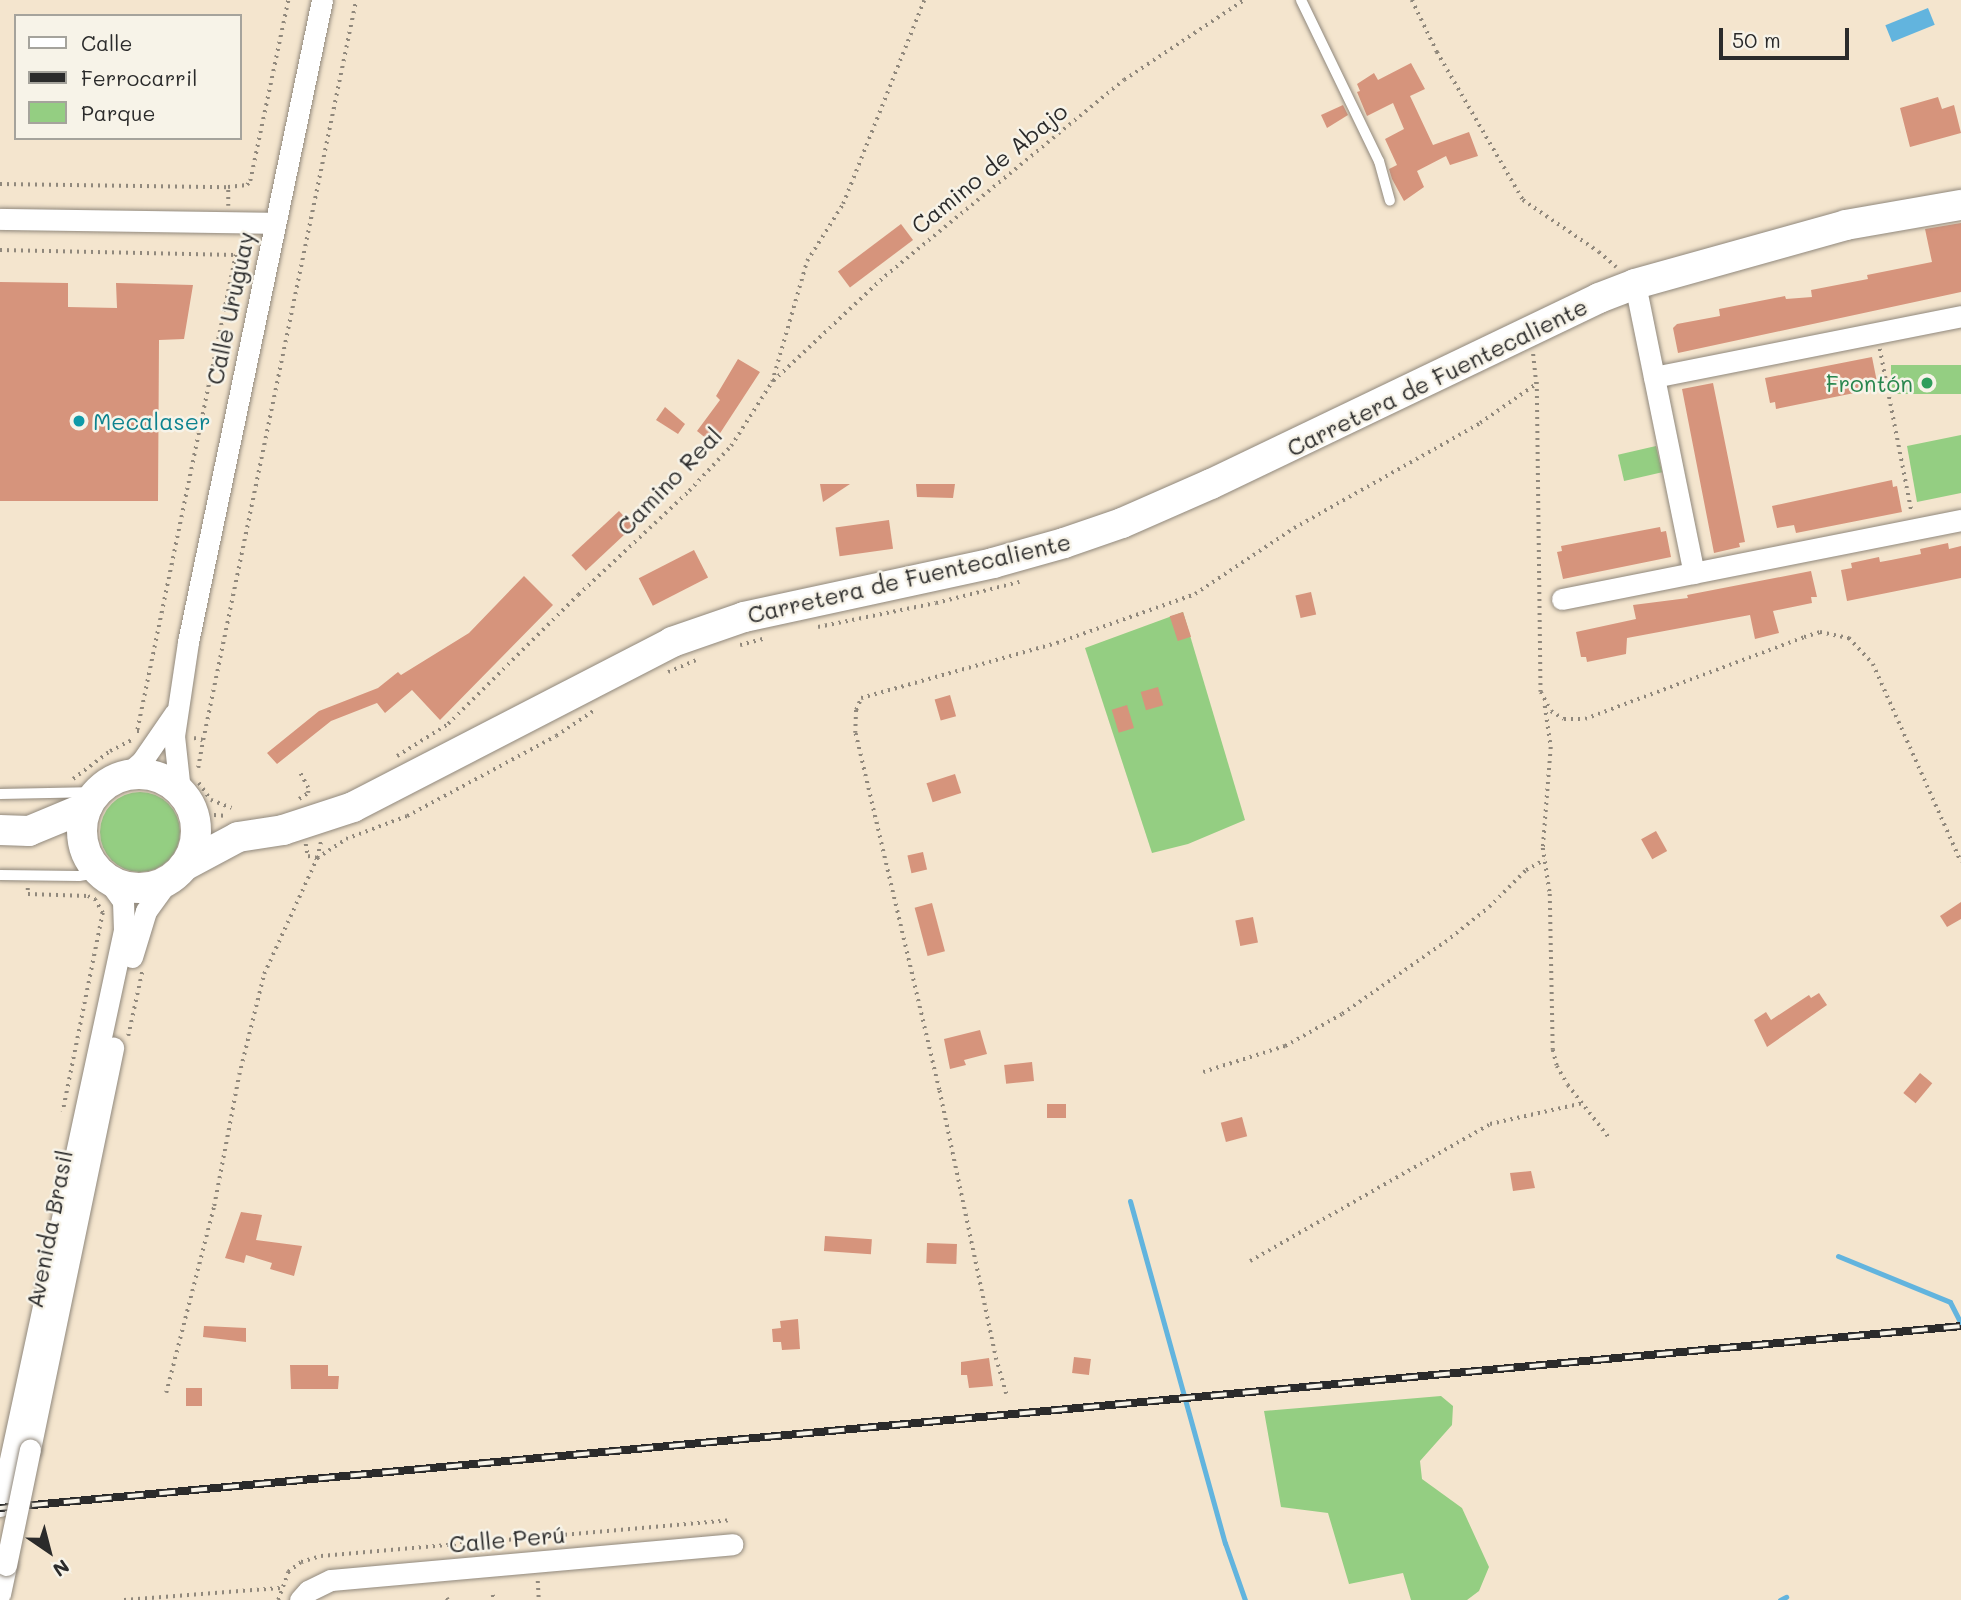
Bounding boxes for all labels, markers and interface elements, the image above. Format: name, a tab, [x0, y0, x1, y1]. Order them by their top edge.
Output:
legend	[14, 14, 242, 140]
scale bar	[1723, 14, 1853, 58]
text: 50 m	[1732, 26, 1781, 53]
text: Calle	[81, 29, 133, 56]
text: Ferrocarril	[81, 64, 198, 91]
street label: Camino de Abajo	[906, 97, 1072, 239]
text: Parque	[81, 99, 155, 126]
street label: Calle Uruguay	[200, 229, 260, 387]
street label: Carretera de Fuentecaliente	[1282, 292, 1592, 462]
place label: Frontón	[1826, 369, 1913, 397]
marker: Frontón	[1919, 375, 1935, 391]
place label: Mecalaser	[93, 407, 210, 435]
marker: Mecalaser	[71, 413, 87, 429]
street label: Camino Real	[611, 421, 727, 541]
street label: Carretera de Fuentecaliente	[745, 527, 1073, 629]
street label: Avenida Brasil	[20, 1148, 78, 1310]
north arrow	[14, 1516, 84, 1586]
street label: Calle Perú	[448, 1520, 566, 1558]
text: N	[48, 1554, 74, 1583]

